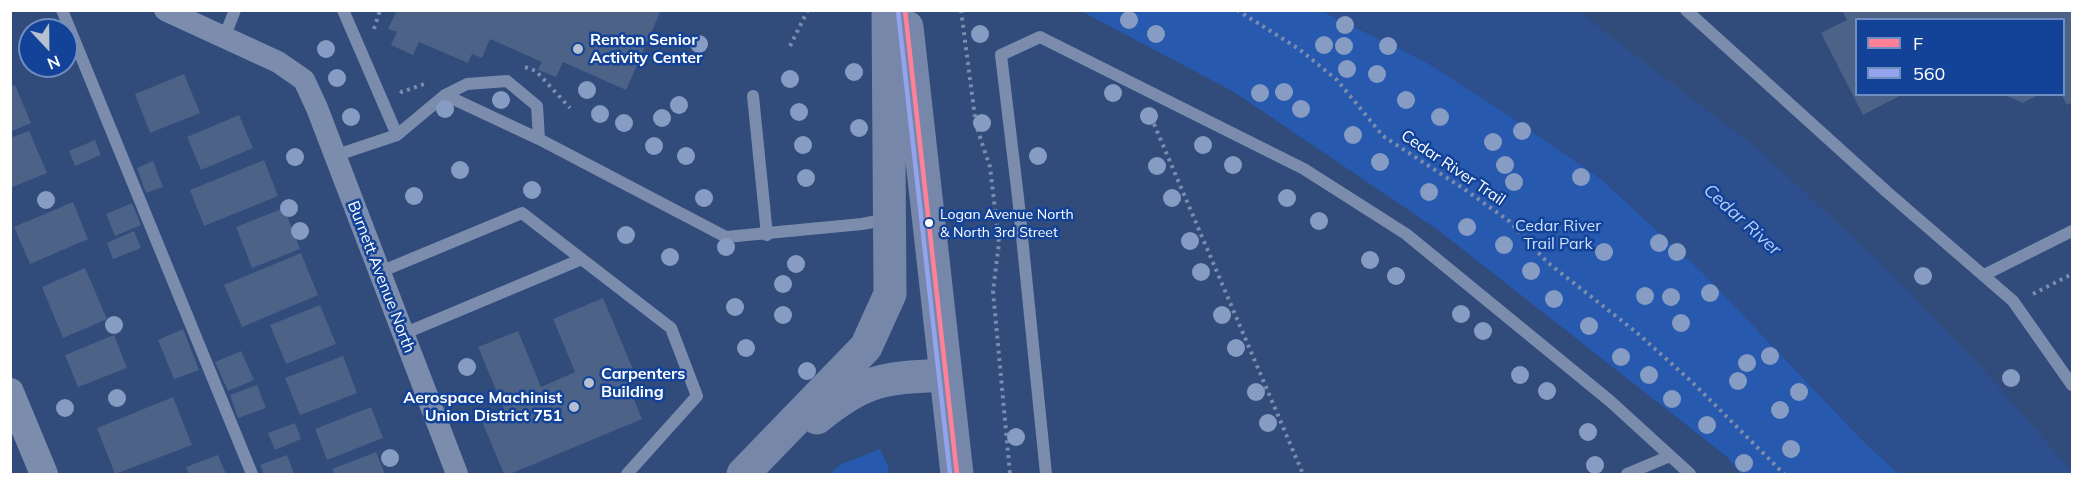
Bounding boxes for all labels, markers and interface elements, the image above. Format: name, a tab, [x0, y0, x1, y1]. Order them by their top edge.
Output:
north arrow	[18, 18, 78, 78]
legend	[1855, 18, 2065, 96]
place label: Renton Senior Activity Center	[590, 30, 702, 68]
text: F	[1913, 32, 1923, 55]
marker: Renton Senior Activity Center	[571, 42, 585, 56]
text: N	[45, 51, 63, 74]
text: 560	[1913, 62, 1945, 85]
street label: Cedar River Trail	[1397, 126, 1509, 210]
water label: Cedar River	[1699, 180, 1785, 260]
street label: Burnett Avenue North	[343, 198, 419, 356]
place label: Logan Avenue North & North 3rd Street	[940, 207, 1074, 240]
park label: Cedar River Trail Park	[1515, 216, 1601, 254]
marker: Logan Avenue North & North 3rd Street	[923, 217, 935, 229]
place label: Carpenters Building	[601, 364, 685, 402]
marker: Carpenters Building	[582, 376, 596, 390]
place label: Aerospace Machinist Union District 751	[403, 388, 562, 426]
marker: Aerospace Machinist Union District 751	[567, 400, 581, 414]

